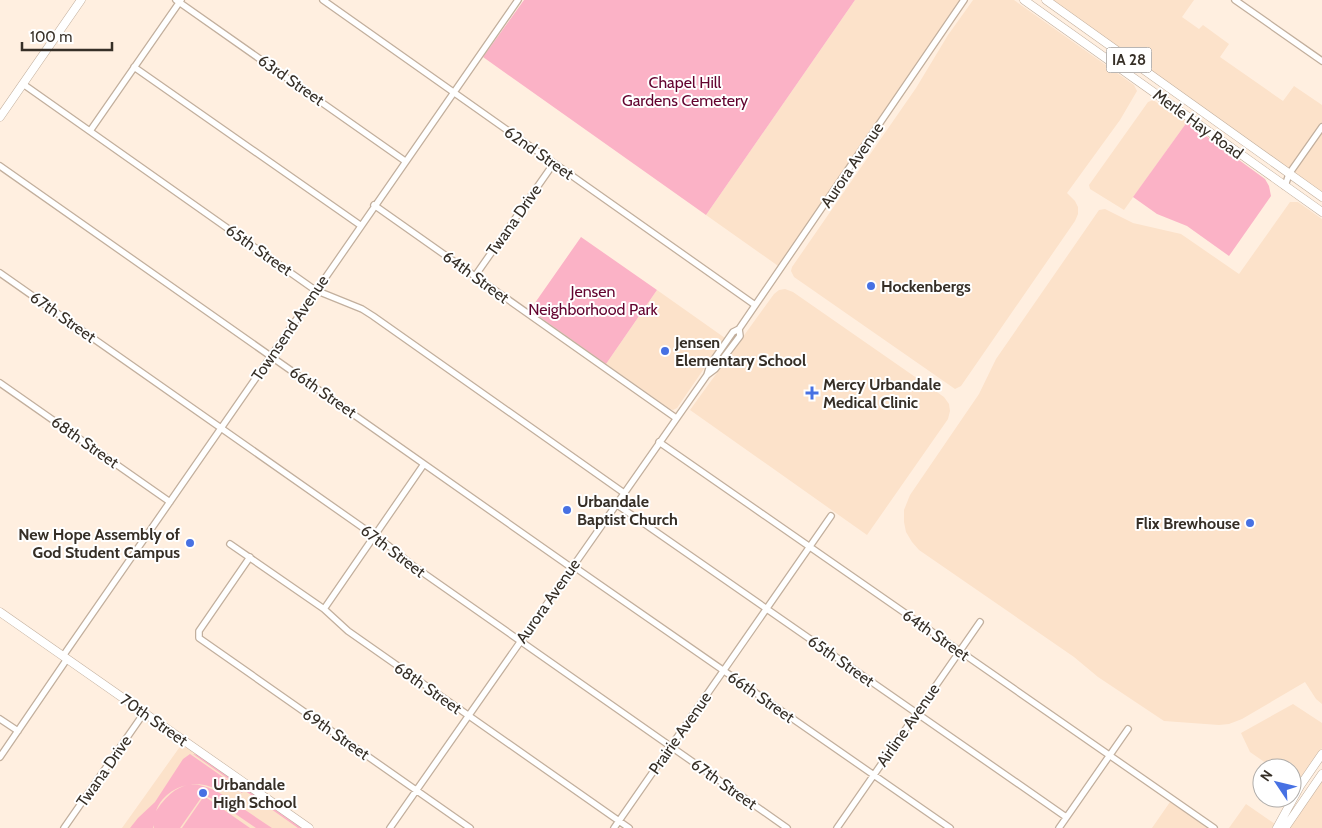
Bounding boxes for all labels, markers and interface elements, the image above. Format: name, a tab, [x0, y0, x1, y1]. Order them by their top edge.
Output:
scale bar	[22, 20, 112, 52]
text: 100 m	[30, 28, 72, 46]
road number: IA 28	[1106, 48, 1152, 72]
street label: 63rd Street	[254, 50, 328, 110]
park label: Chapel Hill Gardens Cemetery	[622, 73, 748, 110]
street label: Merle Hay Road	[1149, 85, 1247, 163]
street label: Aurora Avenue	[817, 119, 887, 211]
street label: 62nd Street	[501, 122, 578, 184]
street label: Twana Drive	[483, 181, 545, 259]
street label: 65th Street	[222, 220, 296, 280]
street label: 64th Street	[439, 247, 513, 308]
street label: Townsend Avenue	[248, 271, 332, 385]
place label: Hockenbergs	[881, 277, 971, 296]
marker: Hockenbergs	[865, 280, 877, 292]
park label: Jensen Neighborhood Park	[528, 282, 659, 319]
street label: 67th Street	[27, 287, 100, 347]
place label: Jensen Elementary School	[674, 333, 806, 370]
marker: Jensen Elementary School	[659, 345, 671, 357]
street label: 66th Street	[286, 362, 360, 422]
place label: Mercy Urbandale Medical Clinic	[823, 375, 941, 412]
marker: Mercy Urbandale Medical Clinic	[805, 386, 819, 400]
street label: 68th Street	[48, 412, 123, 472]
place label: Urbandale Baptist Church	[577, 492, 678, 529]
marker: Urbandale Baptist Church	[561, 504, 573, 516]
place label: Flix Brewhouse	[1135, 514, 1240, 533]
marker: Flix Brewhouse	[1244, 517, 1256, 529]
street label: 67th Street	[357, 521, 429, 582]
place label: New Hope Assembly of God Student Campus	[18, 525, 181, 562]
marker: New Hope Assembly of God Student Campus	[184, 537, 196, 549]
street label: Aurora Avenue	[512, 555, 584, 647]
street label: 64th Street	[899, 605, 974, 665]
street label: 65th Street	[804, 631, 878, 691]
street label: 68th Street	[391, 658, 466, 718]
street label: 66th Street	[724, 667, 798, 727]
street label: Airline Avenue	[872, 680, 944, 770]
street label: Prairie Avenue	[645, 688, 715, 778]
street label: 70th Street	[117, 690, 192, 750]
street label: 69th Street	[299, 704, 373, 764]
street label: Twana Drive	[73, 732, 135, 810]
street label: 67th Street	[688, 754, 761, 814]
north arrow	[1252, 758, 1302, 808]
text: N	[1256, 766, 1277, 785]
place label: Urbandale High School	[213, 775, 297, 812]
marker: Urbandale High School	[197, 787, 209, 799]

